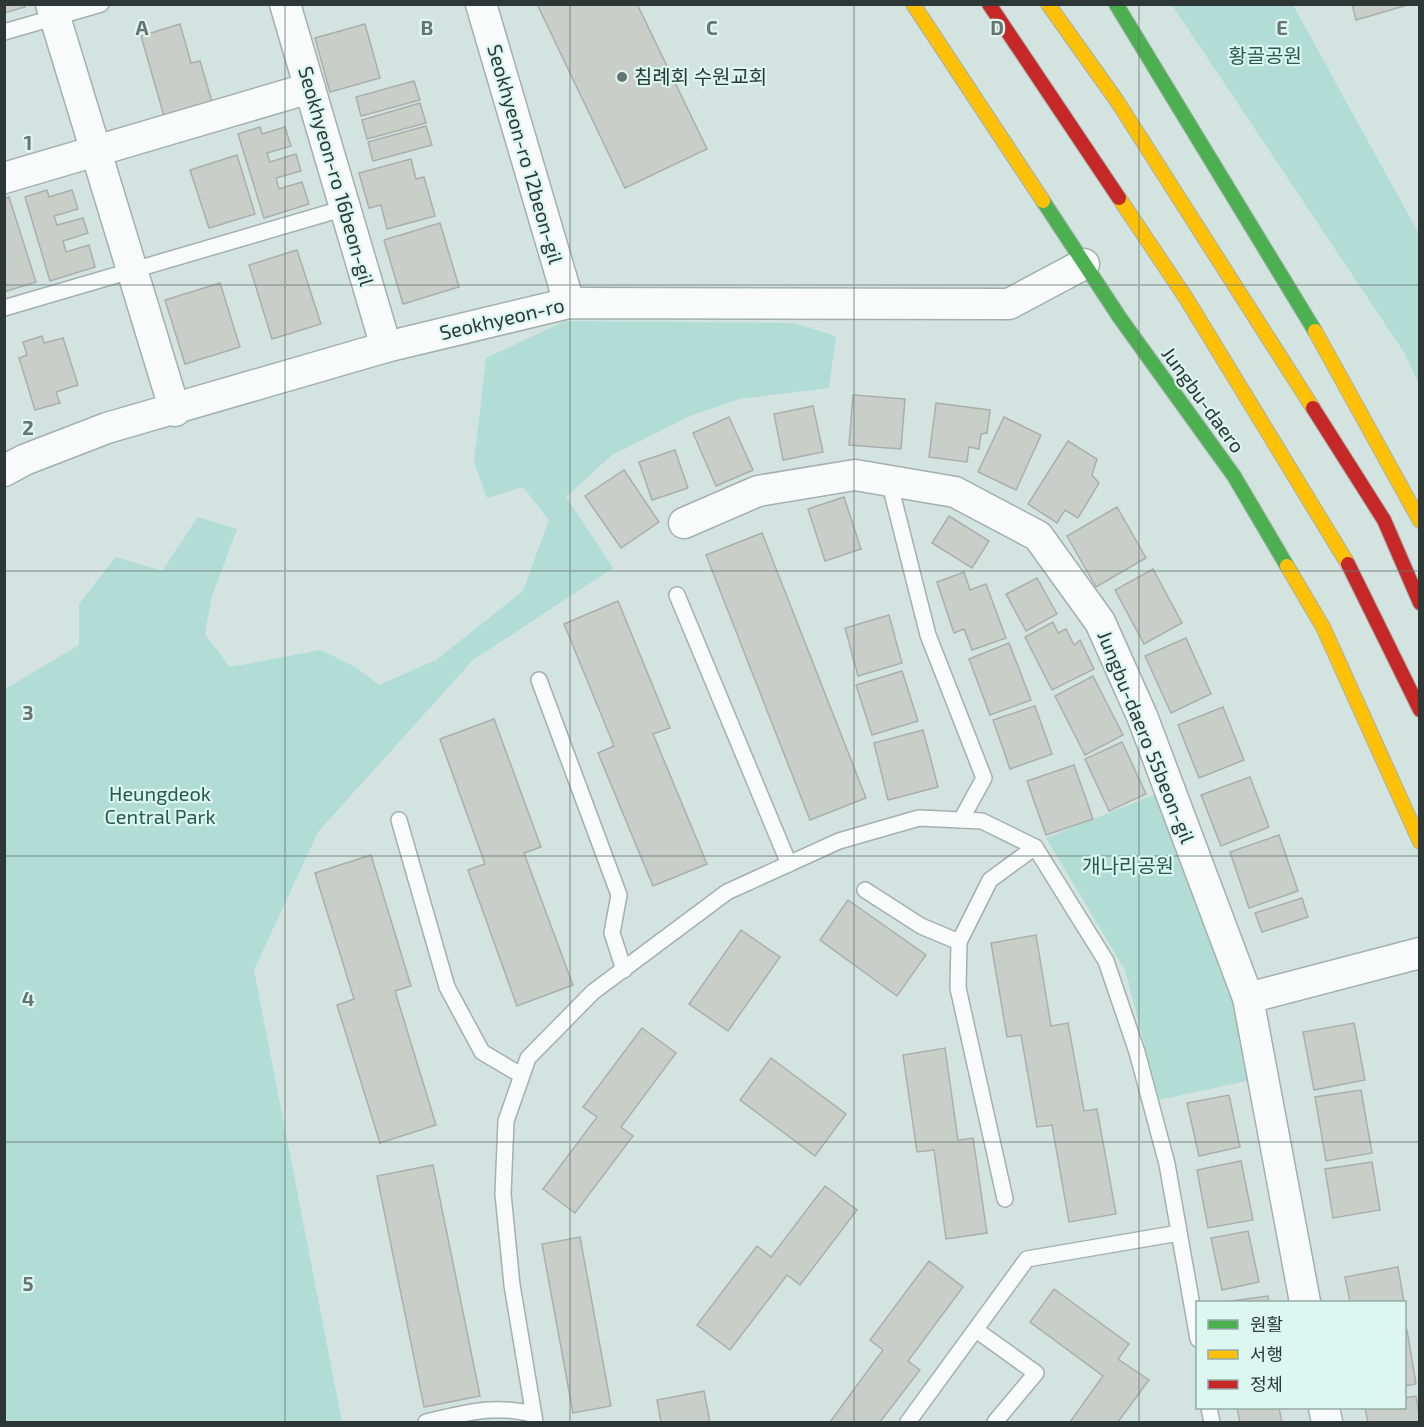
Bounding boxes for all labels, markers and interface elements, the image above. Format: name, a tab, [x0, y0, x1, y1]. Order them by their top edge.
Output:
text: A	[135, 15, 149, 39]
text: B	[421, 15, 433, 39]
text: C	[706, 15, 718, 39]
text: D	[990, 15, 1004, 39]
text: E	[1276, 15, 1288, 39]
street label: Seokhyeon-ro 12beon-gil	[483, 41, 569, 266]
park label: 황골공원	[1228, 43, 1302, 67]
street label: Seokhyeon-ro 16beon-gil	[294, 63, 380, 288]
place label: 침례회 수원교회	[634, 64, 767, 88]
marker: 침례회 수원교회	[615, 70, 629, 84]
text: 1	[24, 130, 32, 154]
street label: Seokhyeon-ro	[437, 292, 567, 344]
street label: Jungbu-daero	[1157, 342, 1250, 457]
text: 2	[22, 415, 34, 439]
street label: Jungbu-daero 55beon-gil	[1093, 627, 1201, 846]
text: 3	[22, 700, 34, 724]
park label: Heungdeok Central Park	[104, 781, 216, 828]
park label: 개나리공원	[1082, 853, 1174, 877]
text: 4	[22, 986, 35, 1010]
text: 5	[22, 1271, 34, 1295]
legend	[1196, 1301, 1406, 1409]
text: 원활	[1250, 1313, 1283, 1335]
text: 서행	[1250, 1343, 1283, 1365]
text: 정체	[1250, 1373, 1283, 1395]

